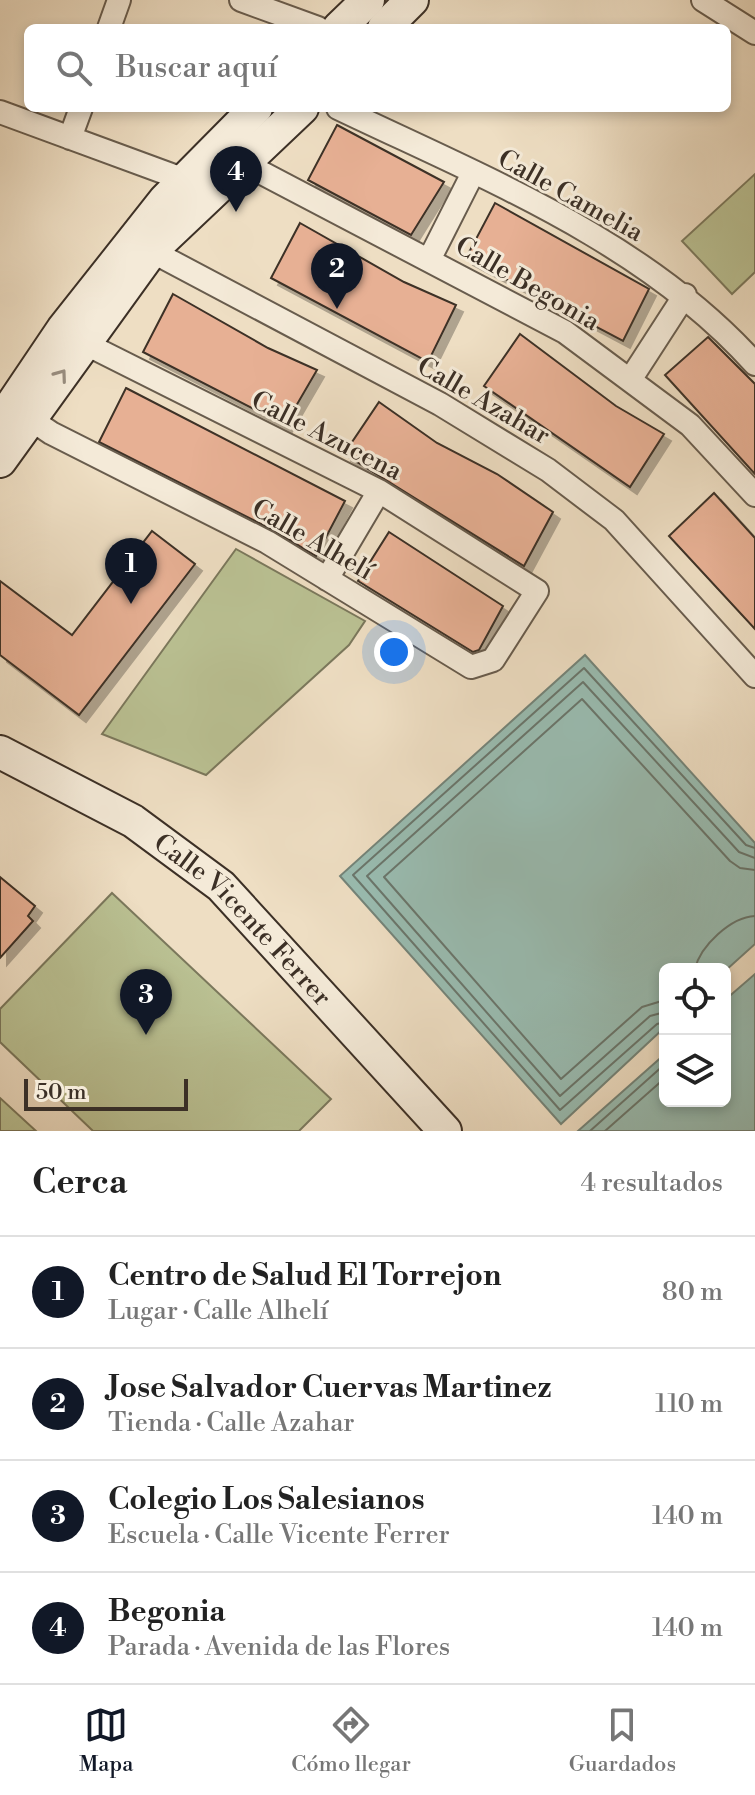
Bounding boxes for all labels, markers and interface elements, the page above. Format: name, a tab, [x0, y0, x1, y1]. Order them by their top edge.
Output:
search box	[24, 24, 731, 112]
icon: search	[52, 46, 96, 90]
text: Buscar aquí	[116, 49, 278, 87]
street label: Calle Camelia	[492, 143, 650, 249]
pin: 4	[210, 146, 262, 212]
street label: Calle Begonia	[450, 230, 606, 339]
pin: 2	[311, 243, 363, 309]
street label: Calle Azahar	[411, 350, 556, 452]
one-way arrow	[51, 369, 66, 383]
street label: Calle Azucena	[246, 384, 408, 488]
street label: Calle Alhelí	[246, 492, 380, 588]
pin: 1	[105, 538, 157, 604]
your location	[374, 632, 414, 672]
street label: Calle Vicente Ferrer	[147, 827, 338, 1013]
map controls	[659, 963, 731, 1107]
button: locate	[659, 963, 731, 1035]
pin: 3	[120, 969, 172, 1035]
button: layers	[659, 1035, 731, 1107]
scale bar	[24, 1075, 188, 1111]
text: 50 m	[36, 1079, 87, 1106]
text: Cerca	[32, 1162, 127, 1204]
text: 4 resultados	[581, 1167, 723, 1199]
text: Centro de Salud El Torrejon	[108, 1257, 501, 1295]
text: 1	[52, 1276, 64, 1308]
text: 80 m	[662, 1276, 723, 1308]
text: Lugar · Calle Alhelí	[108, 1295, 328, 1327]
text: Jose Salvador Cuervas Martinez	[108, 1369, 552, 1407]
text: 2	[50, 1388, 66, 1420]
text: 110 m	[655, 1388, 723, 1420]
text: Tienda · Calle Azahar	[108, 1407, 355, 1439]
text: Colegio Los Salesianos	[108, 1481, 425, 1519]
text: 3	[50, 1500, 66, 1532]
text: 140 m	[652, 1500, 723, 1532]
text: Escuela · Calle Vicente Ferrer	[108, 1519, 450, 1551]
text: Begonia	[108, 1593, 225, 1631]
text: 4	[49, 1612, 67, 1644]
text: 140 m	[652, 1612, 723, 1644]
text: Parada · Avenida de las Flores	[108, 1631, 450, 1663]
tab: Mapa	[79, 1703, 133, 1778]
tab: Cómo llegar	[291, 1703, 411, 1778]
tab: Guardados	[569, 1703, 676, 1778]

